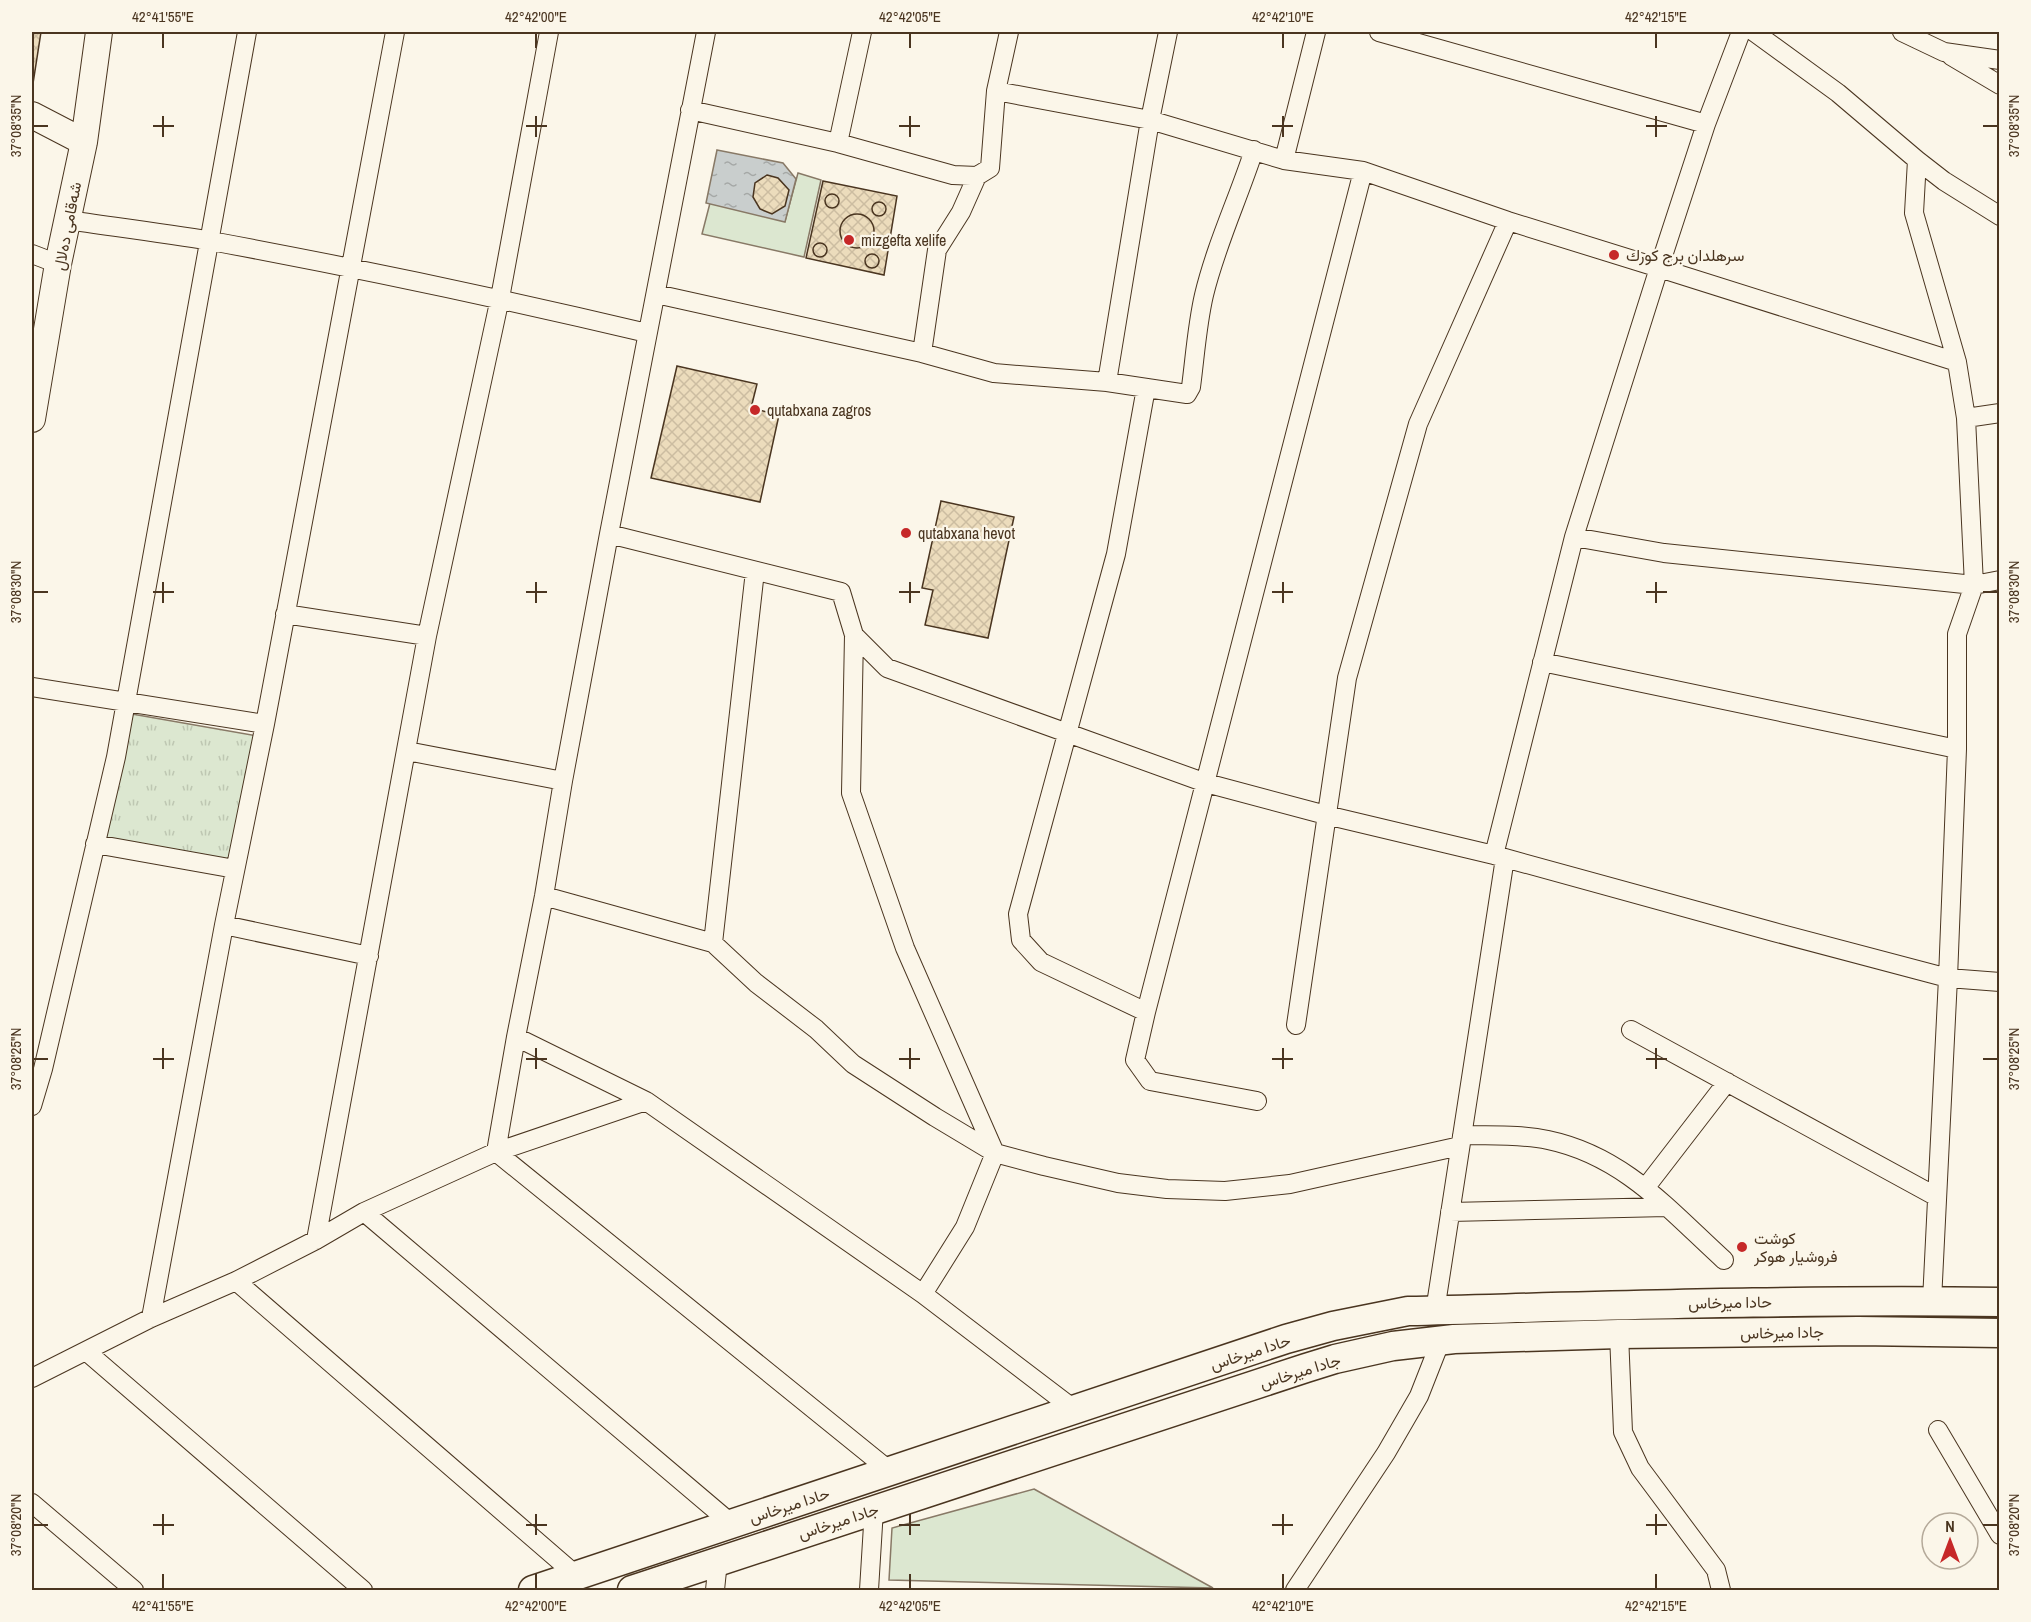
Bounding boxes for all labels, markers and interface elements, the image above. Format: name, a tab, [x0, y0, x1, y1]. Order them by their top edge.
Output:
text: 42°41'55"E	[132, 6, 194, 27]
text: 42°42'00"E	[505, 6, 567, 27]
text: 42°42'05"E	[879, 6, 941, 27]
text: 42°42'10"E	[1252, 6, 1314, 27]
text: 42°42'15"E	[1625, 6, 1687, 27]
text: 37°08'35"N	[5, 95, 26, 157]
text: 37°08'35"N	[2003, 95, 2024, 157]
street label: شەقامی دەلال	[48, 180, 86, 272]
place label: mizgefta xelife	[861, 229, 946, 251]
marker: mizgefta xelife	[842, 233, 856, 247]
place label: سرهلدان برج كورك	[1626, 244, 1744, 267]
marker: سرهلدان برج كورك	[1607, 248, 1621, 262]
place label: qutabxana zagros	[767, 399, 871, 421]
marker: qutabxana zagros	[748, 403, 762, 417]
place label: qutabxana hevot	[918, 522, 1015, 544]
marker: qutabxana hevot	[899, 526, 913, 540]
text: 37°08'30"N	[5, 561, 26, 623]
text: 37°08'30"N	[2003, 561, 2024, 623]
text: 37°08'25"N	[5, 1028, 26, 1090]
text: 37°08'25"N	[2003, 1028, 2024, 1090]
place label: كوشت فروشيار هوكر	[1753, 1227, 1838, 1267]
marker: كوشت فروشيار هوكر	[1735, 1240, 1749, 1254]
street label: حادا ميرخاس	[1688, 1290, 1772, 1314]
street label: جادا ميرخاس	[1740, 1320, 1824, 1344]
street label: حادا ميرخاس	[1207, 1329, 1293, 1375]
street label: جادا ميرخاس	[1257, 1348, 1343, 1394]
street label: حادا ميرخاس	[746, 1482, 832, 1528]
text: 37°08'20"N	[5, 1494, 26, 1556]
text: 37°08'20"N	[2003, 1494, 2024, 1556]
street label: جادا ميرخاس	[795, 1498, 881, 1544]
north arrow	[1920, 1511, 1980, 1571]
text: N	[1945, 1515, 1955, 1537]
text: 42°41'55"E	[132, 1595, 194, 1616]
text: 42°42'00"E	[505, 1595, 567, 1616]
text: 42°42'05"E	[879, 1595, 941, 1616]
text: 42°42'10"E	[1252, 1595, 1314, 1616]
text: 42°42'15"E	[1625, 1595, 1687, 1616]

